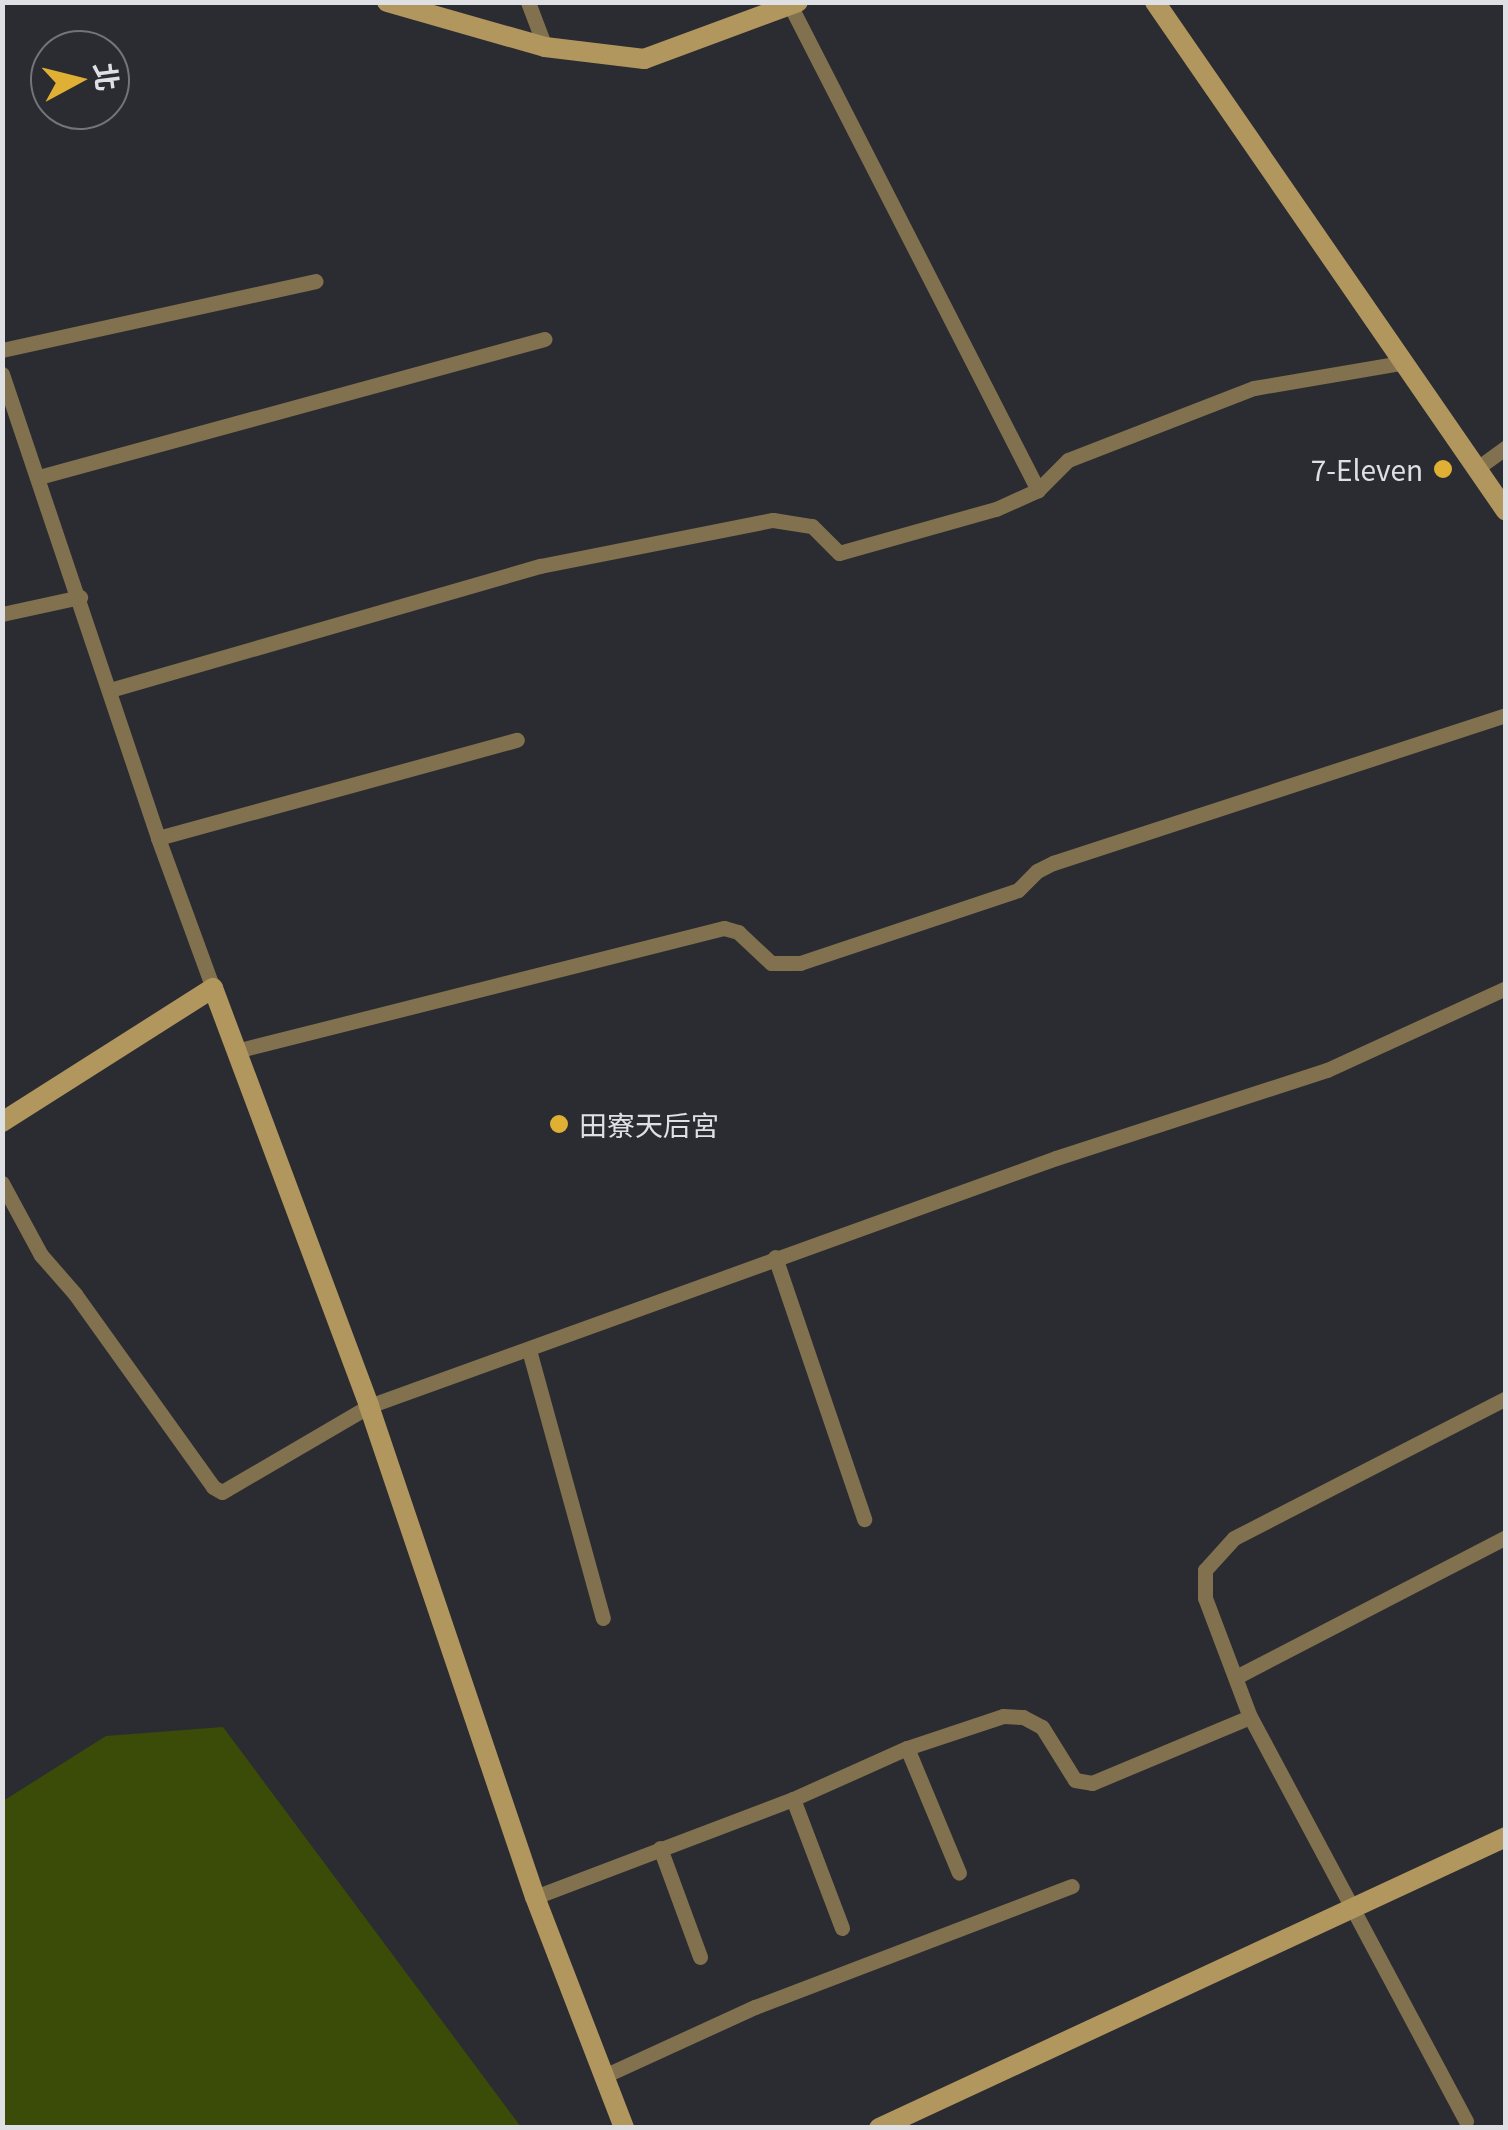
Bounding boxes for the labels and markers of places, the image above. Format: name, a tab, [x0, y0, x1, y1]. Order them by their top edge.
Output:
place label: 7-Eleven	[1311, 452, 1423, 486]
marker: 7-Eleven	[1432, 458, 1454, 480]
place label: 田寮天后宮	[579, 1107, 719, 1141]
marker: 田寮天后宮	[548, 1113, 570, 1135]

